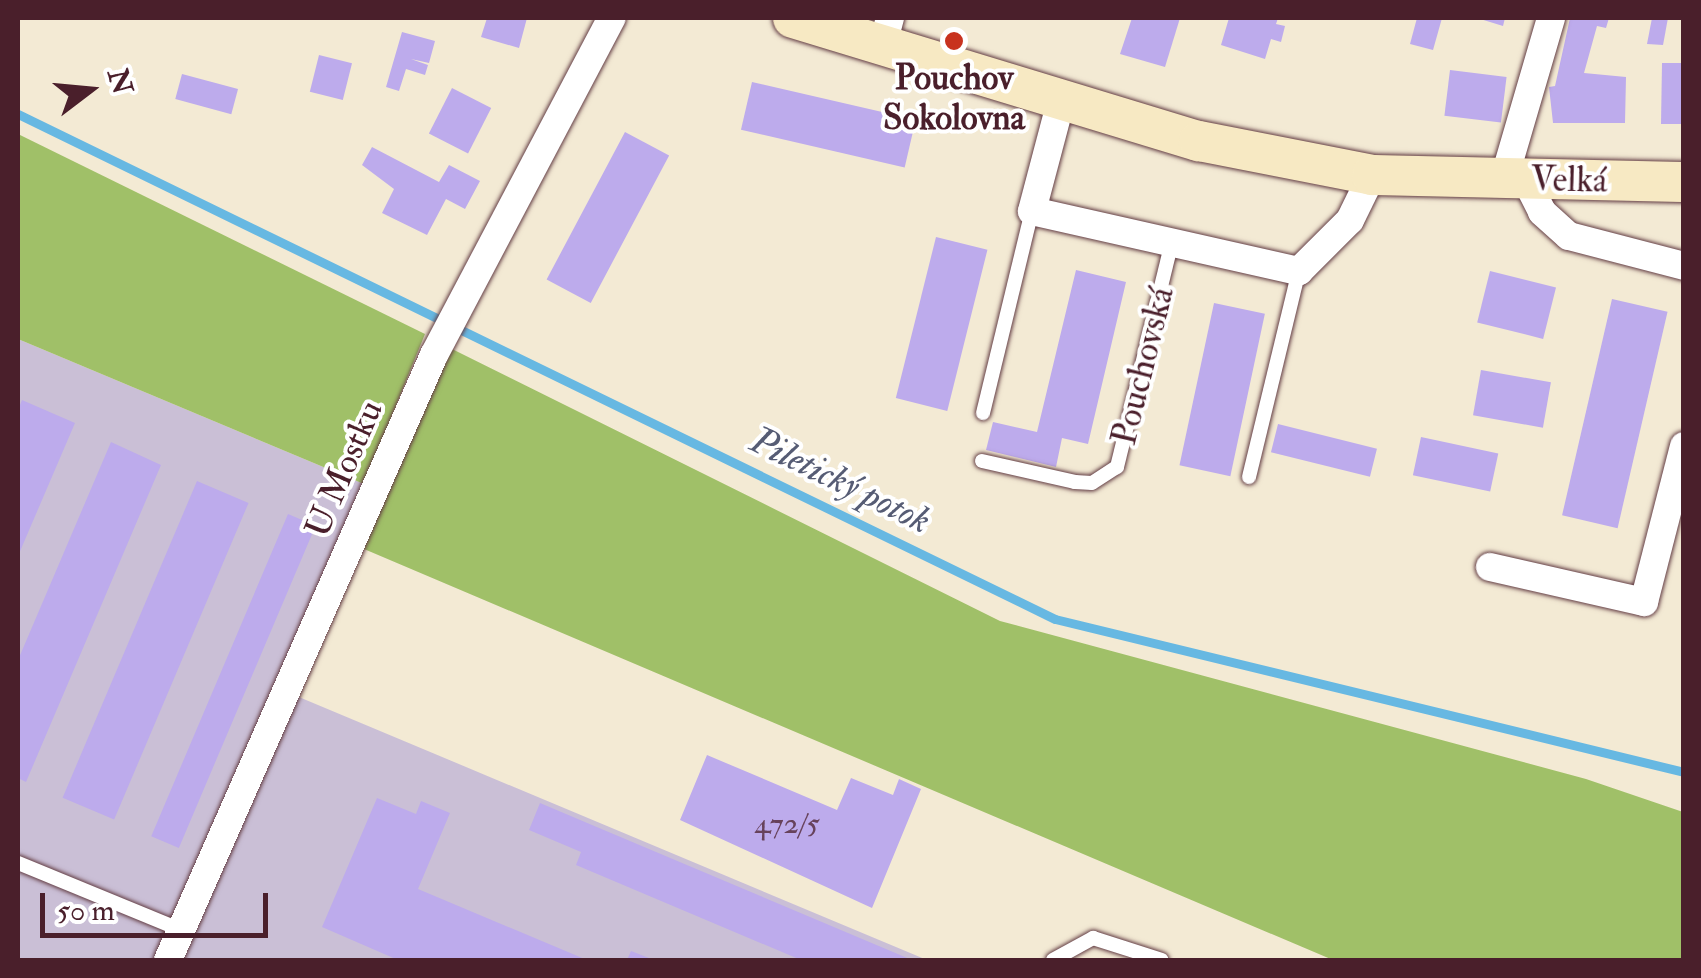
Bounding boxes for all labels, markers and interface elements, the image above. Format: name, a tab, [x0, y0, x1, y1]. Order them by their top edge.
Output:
marker: Pouchov Sokolovna	[943, 30, 965, 52]
north arrow	[40, 40, 140, 140]
place label: Pouchov Sokolovna	[883, 57, 1025, 139]
text: N	[99, 65, 140, 98]
street label: Velká	[1530, 158, 1608, 202]
street label: Pouchovská	[1103, 283, 1183, 449]
street label: U Mostku	[296, 394, 392, 544]
water label: Piletický potok	[742, 418, 938, 544]
house number: 472/5	[754, 806, 820, 842]
scale bar	[45, 873, 272, 935]
text: 50 m	[57, 892, 115, 929]

